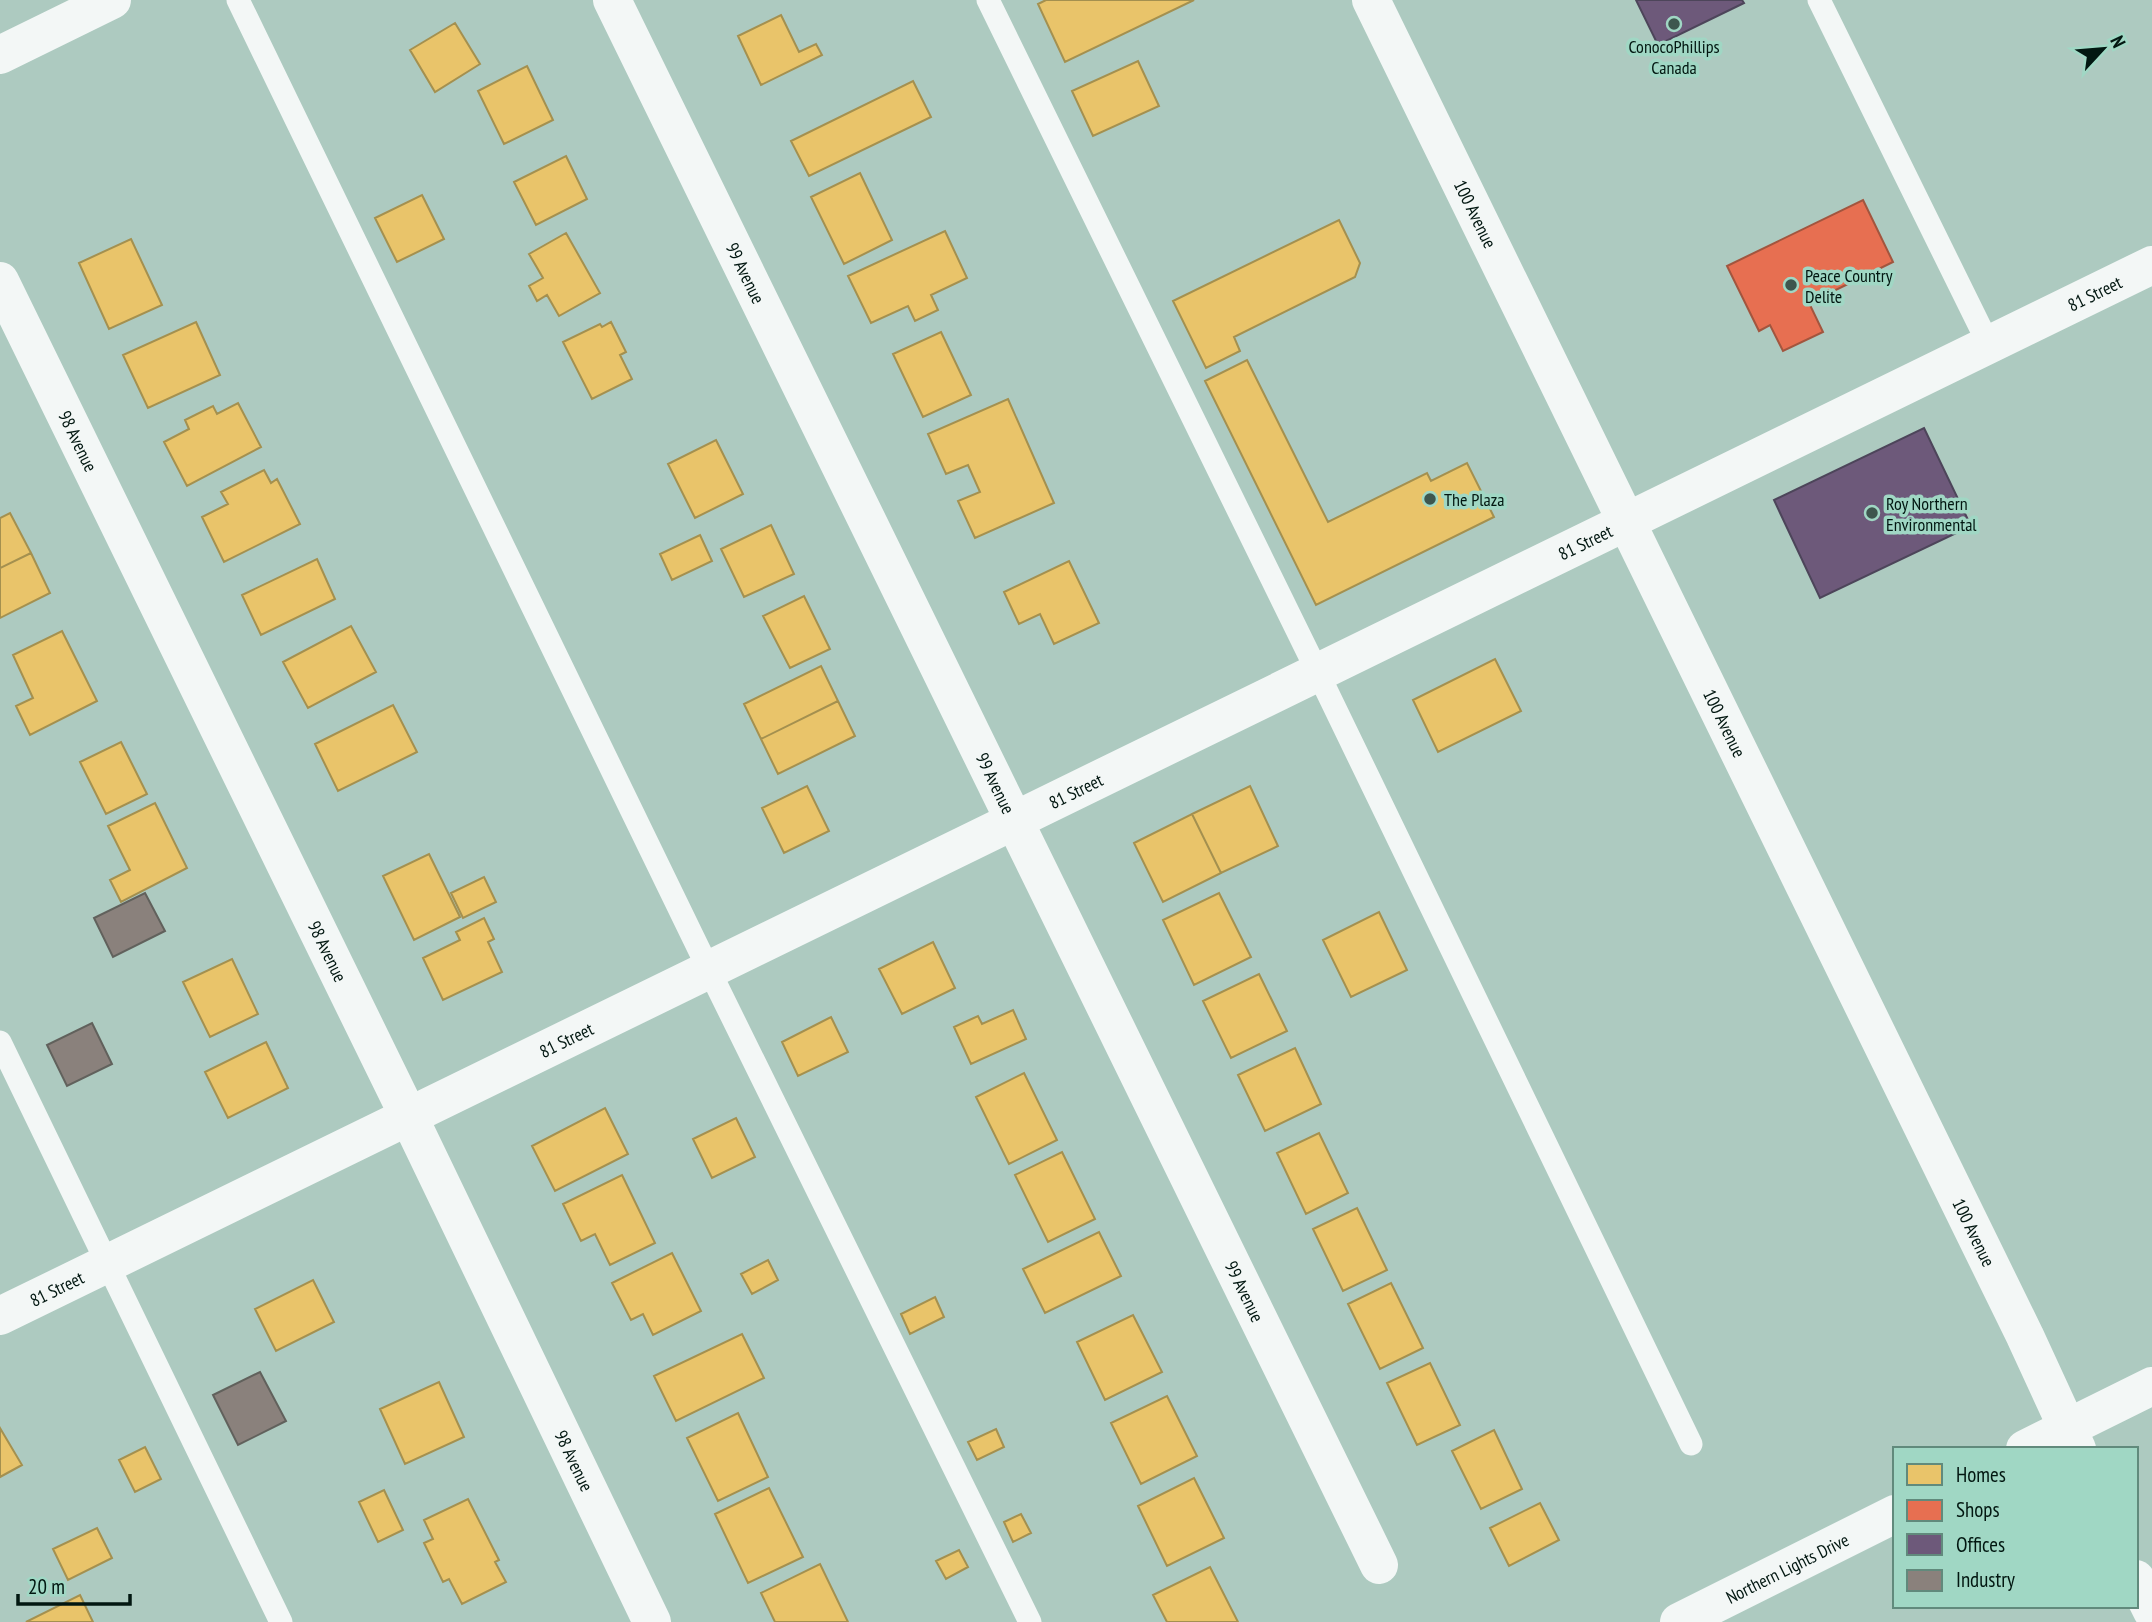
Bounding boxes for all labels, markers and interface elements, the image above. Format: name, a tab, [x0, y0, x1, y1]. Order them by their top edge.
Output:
north arrow	[2068, 14, 2138, 84]
marker: ConocoPhillips Canada	[1666, 16, 1682, 32]
text: N	[2105, 32, 2131, 51]
place label: ConocoPhillips Canada	[1628, 35, 1720, 79]
street label: 100 Avenue	[1449, 176, 1502, 252]
street label: 99 Avenue	[721, 239, 770, 307]
place label: Peace Country Delite	[1805, 264, 1893, 308]
street label: 81 Street	[2064, 270, 2125, 316]
marker: Peace Country Delite	[1783, 277, 1799, 293]
street label: 98 Avenue	[54, 407, 103, 475]
place label: The Plaza	[1444, 488, 1504, 511]
marker: The Plaza	[1422, 491, 1438, 507]
place label: Roy Northern Environmental	[1886, 492, 1977, 536]
marker: Roy Northern Environmental	[1864, 505, 1880, 521]
street label: 81 Street	[1554, 519, 1616, 565]
street label: 100 Avenue	[1699, 685, 1751, 761]
street label: 99 Avenue	[971, 749, 1020, 817]
street label: 81 Street	[1045, 768, 1106, 814]
street label: 98 Avenue	[303, 917, 352, 985]
street label: 81 Street	[535, 1017, 597, 1062]
street label: 100 Avenue	[1948, 1194, 2001, 1270]
street label: 99 Avenue	[1220, 1257, 1269, 1326]
street label: 81 Street	[26, 1265, 87, 1311]
street label: 98 Avenue	[550, 1426, 599, 1495]
legend	[1893, 1447, 2138, 1608]
text: Homes	[1956, 1461, 2006, 1488]
text: Shops	[1956, 1496, 2000, 1523]
street label: Northern Lights Drive	[1722, 1528, 1853, 1608]
text: Offices	[1956, 1531, 2005, 1558]
scale bar	[18, 1562, 130, 1606]
text: Industry	[1956, 1566, 2015, 1593]
text: 20 m	[28, 1573, 65, 1600]

